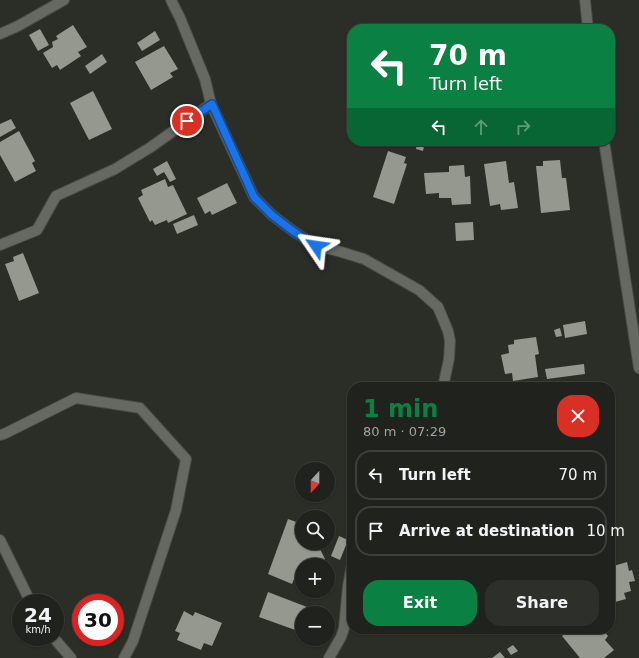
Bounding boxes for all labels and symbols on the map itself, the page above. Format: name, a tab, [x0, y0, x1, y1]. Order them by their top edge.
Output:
pin	[170, 104, 204, 138]
position arrow	[295, 225, 337, 267]
north arrow	[295, 462, 335, 502]
speed limit sign: 30	[72, 594, 124, 646]

